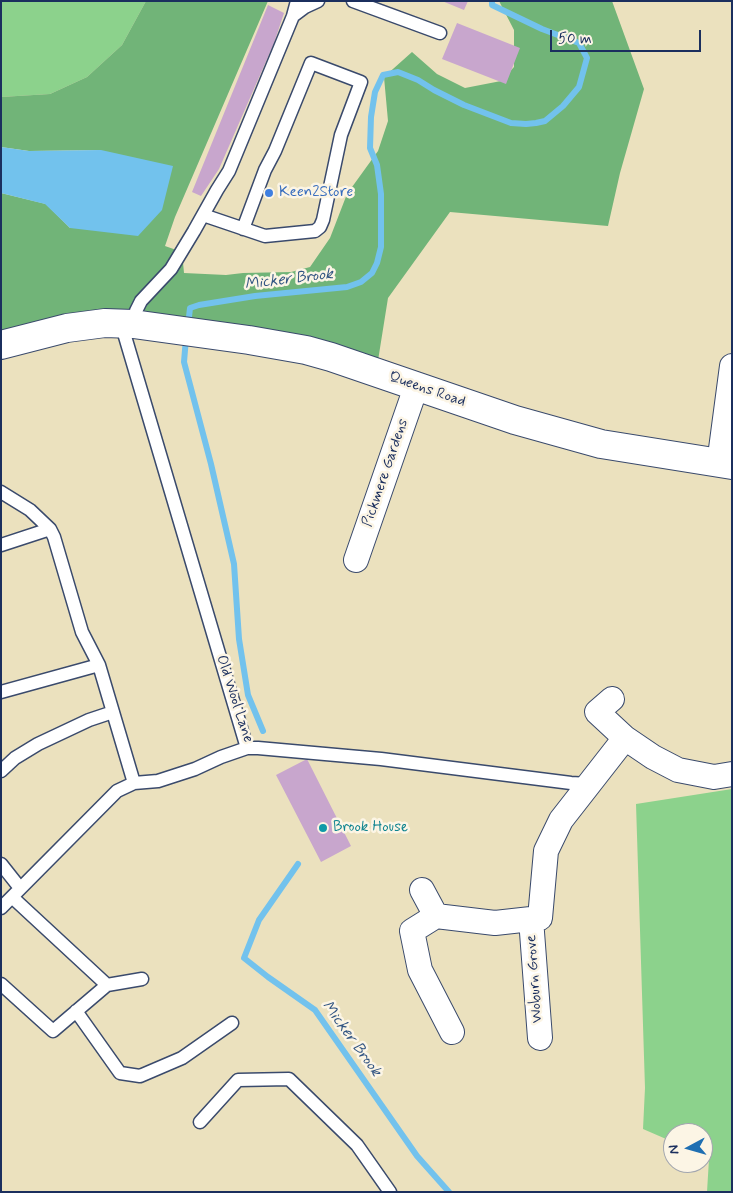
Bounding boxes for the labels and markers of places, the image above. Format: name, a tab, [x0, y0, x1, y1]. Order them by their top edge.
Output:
place label: Keen2Store	[279, 184, 353, 202]
marker: Keen2Store	[263, 187, 275, 199]
place label: Brook House	[333, 819, 408, 837]
marker: Brook House	[317, 822, 329, 834]

